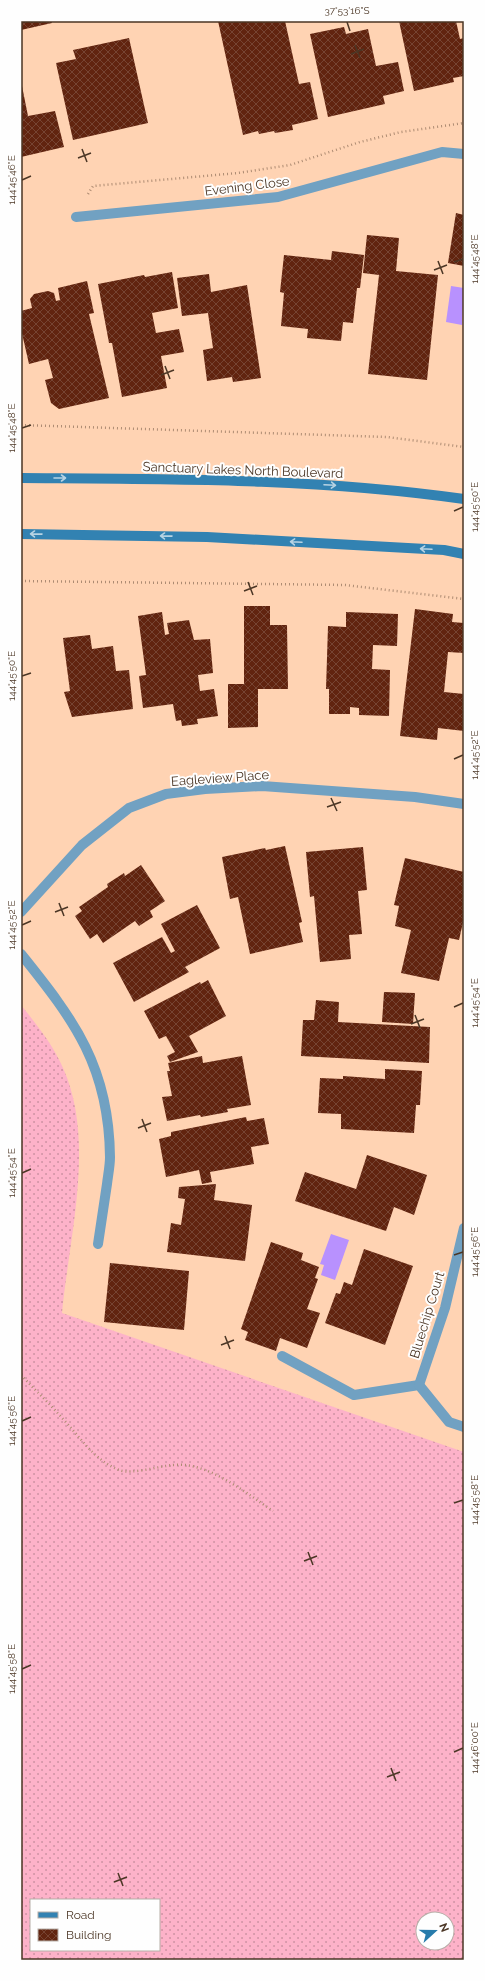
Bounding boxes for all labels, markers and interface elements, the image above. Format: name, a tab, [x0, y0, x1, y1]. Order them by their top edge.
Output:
text: 37°53'16"S	[324, 5, 370, 16]
text: 144°45'46"E	[6, 155, 17, 205]
street label: Evening Close	[204, 173, 291, 199]
text: 144°45'48"E	[469, 234, 480, 284]
text: 144°45'48"E	[6, 403, 17, 453]
street label: Sanctuary Lakes North Boulevard	[142, 459, 344, 481]
one-way arrow	[53, 474, 66, 482]
one-way arrow	[323, 482, 336, 489]
text: 144°45'50"E	[469, 482, 480, 532]
one-way arrow	[30, 530, 43, 538]
one-way arrow	[160, 533, 173, 540]
one-way arrow	[290, 538, 303, 545]
one-way arrow	[419, 545, 432, 552]
text: 144°45'50"E	[6, 651, 17, 701]
text: 144°45'52"E	[469, 730, 480, 780]
street label: Eagleview Place	[171, 767, 270, 789]
text: 144°45'52"E	[6, 900, 17, 950]
text: 144°45'54"E	[469, 978, 480, 1028]
text: 144°45'54"E	[6, 1148, 17, 1198]
text: 144°45'56"E	[469, 1227, 480, 1277]
street label: Bluechip Court	[407, 1269, 447, 1360]
text: 144°45'56"E	[6, 1396, 17, 1446]
text: 144°45'58"E	[469, 1475, 480, 1525]
text: 144°45'58"E	[6, 1644, 17, 1694]
text: 144°46'00"E	[469, 1722, 480, 1774]
legend	[30, 1899, 160, 1951]
text: Road	[66, 1908, 95, 1922]
north arrow	[415, 1911, 455, 1951]
text: N	[436, 1921, 451, 1934]
text: Building	[66, 1928, 112, 1942]

